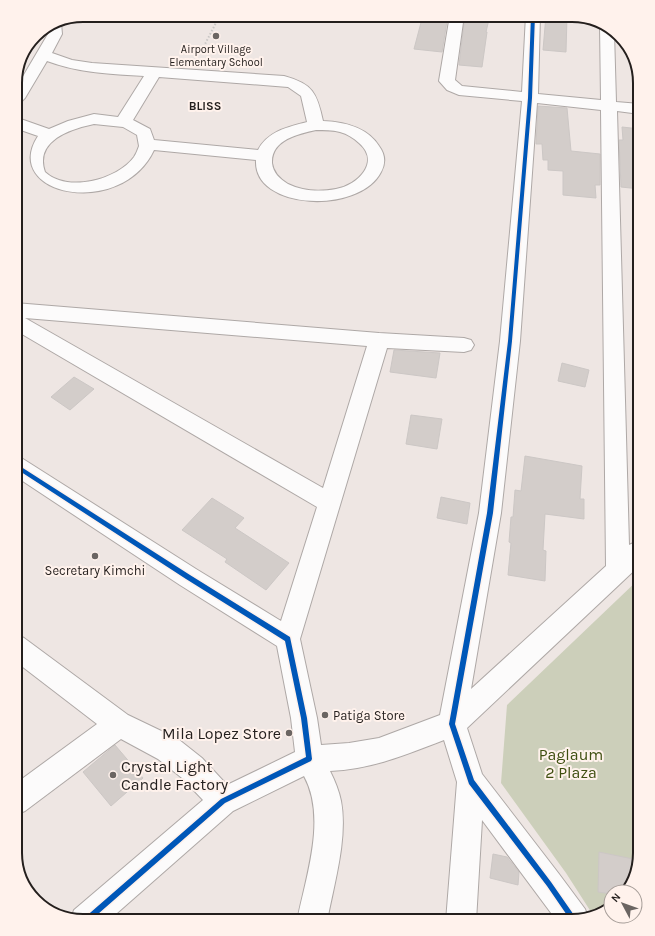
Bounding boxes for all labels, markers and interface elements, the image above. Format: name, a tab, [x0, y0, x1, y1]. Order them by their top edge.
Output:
marker: Airport Village Elementary School	[211, 31, 221, 41]
place label: Airport Village Elementary School	[169, 43, 263, 69]
district label: BLISS	[189, 99, 221, 113]
marker: Secretary Kimchi	[90, 551, 100, 561]
place label: Secretary Kimchi	[45, 563, 145, 578]
place label: Patiga Store	[333, 708, 405, 723]
marker: Patiga Store	[320, 710, 330, 720]
place label: Mila Lopez Store	[162, 724, 281, 743]
marker: Mila Lopez Store	[284, 728, 294, 738]
park label: Paglaum 2 Plaza	[539, 745, 603, 782]
place label: Crystal Light Candle Factory	[121, 757, 229, 794]
marker: Crystal Light Candle Factory	[108, 770, 118, 780]
north arrow	[603, 884, 643, 924]
text: N	[608, 891, 623, 905]

